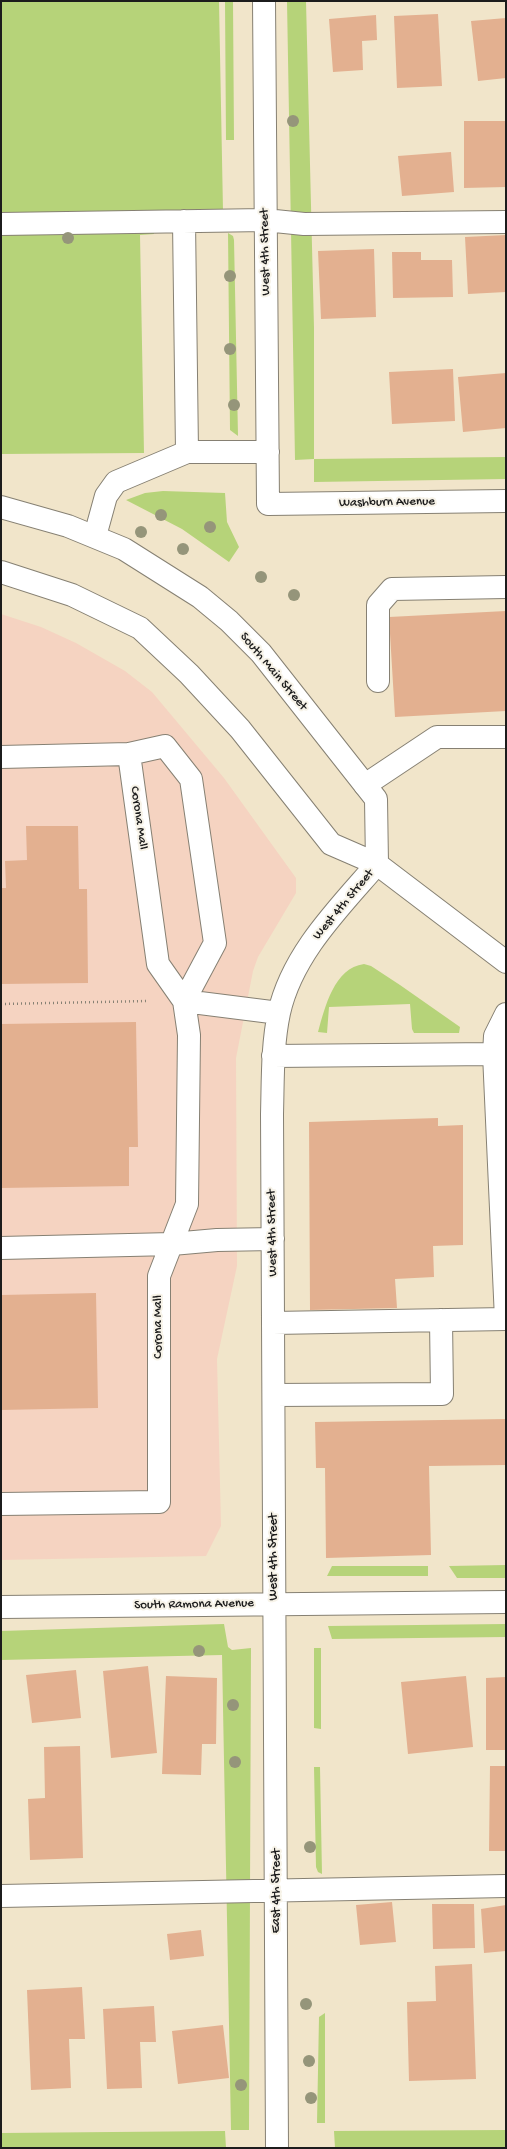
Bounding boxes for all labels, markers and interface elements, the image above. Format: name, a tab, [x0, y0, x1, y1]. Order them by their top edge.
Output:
street label: West 4th Street	[257, 208, 275, 296]
street label: Washburn Avenue	[339, 494, 435, 512]
street label: South Main Street	[236, 630, 310, 714]
street label: Corona Mall	[126, 785, 150, 851]
street label: West 4th Street	[310, 867, 378, 943]
street label: West 4th Street	[264, 1189, 282, 1277]
street label: Corona Mall	[151, 1295, 167, 1359]
street label: West 4th Street	[266, 1513, 282, 1601]
street label: South Ramona Avenue	[134, 1596, 254, 1614]
street label: East 4th Street	[269, 1849, 285, 1933]

